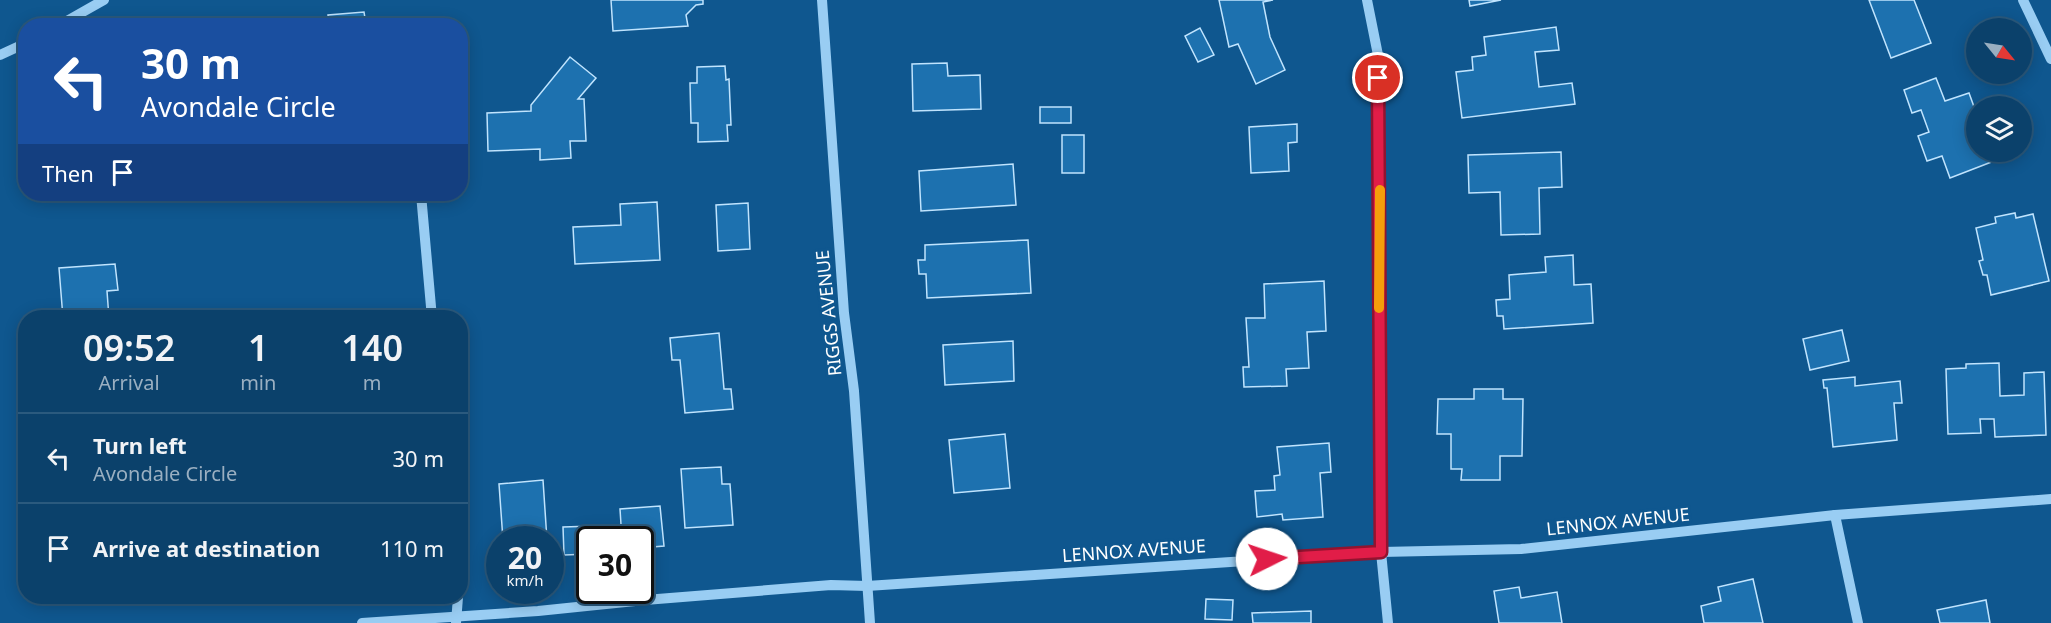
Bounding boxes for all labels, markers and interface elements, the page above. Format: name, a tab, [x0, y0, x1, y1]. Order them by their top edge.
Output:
north arrow	[1966, 18, 2032, 84]
map controls	[1966, 18, 2032, 162]
text: 30 m	[141, 34, 241, 91]
icon: left	[42, 42, 120, 120]
pin	[1352, 52, 1403, 103]
icon: arrive	[1361, 61, 1394, 94]
text: Avondale Circle	[141, 88, 336, 125]
button: layers	[1966, 96, 2032, 162]
icon: arrive	[106, 156, 139, 189]
text: Then	[42, 158, 94, 188]
street label: RIGGS AVENUE	[809, 249, 847, 377]
text: 09:52	[83, 323, 175, 372]
text: 1	[248, 323, 269, 372]
text: 140	[341, 323, 403, 372]
text: Arrival	[99, 369, 160, 396]
text: min	[240, 369, 276, 396]
text: m	[363, 369, 382, 396]
text: Turn left	[93, 430, 187, 460]
icon: left	[42, 442, 75, 475]
text: 30 m	[393, 443, 444, 473]
text: Avondale Circle	[93, 460, 237, 487]
street label: LENNOX AVENUE	[1545, 502, 1691, 540]
speed limit sign: 30	[576, 526, 654, 604]
position arrow	[1235, 527, 1299, 591]
icon: arrive	[42, 532, 75, 565]
text: Arrive at destination	[93, 533, 320, 563]
text: 110 m	[380, 533, 444, 563]
street label: LENNOX AVENUE	[1061, 533, 1207, 567]
text: 20	[508, 537, 542, 578]
text: km/h	[507, 570, 543, 590]

